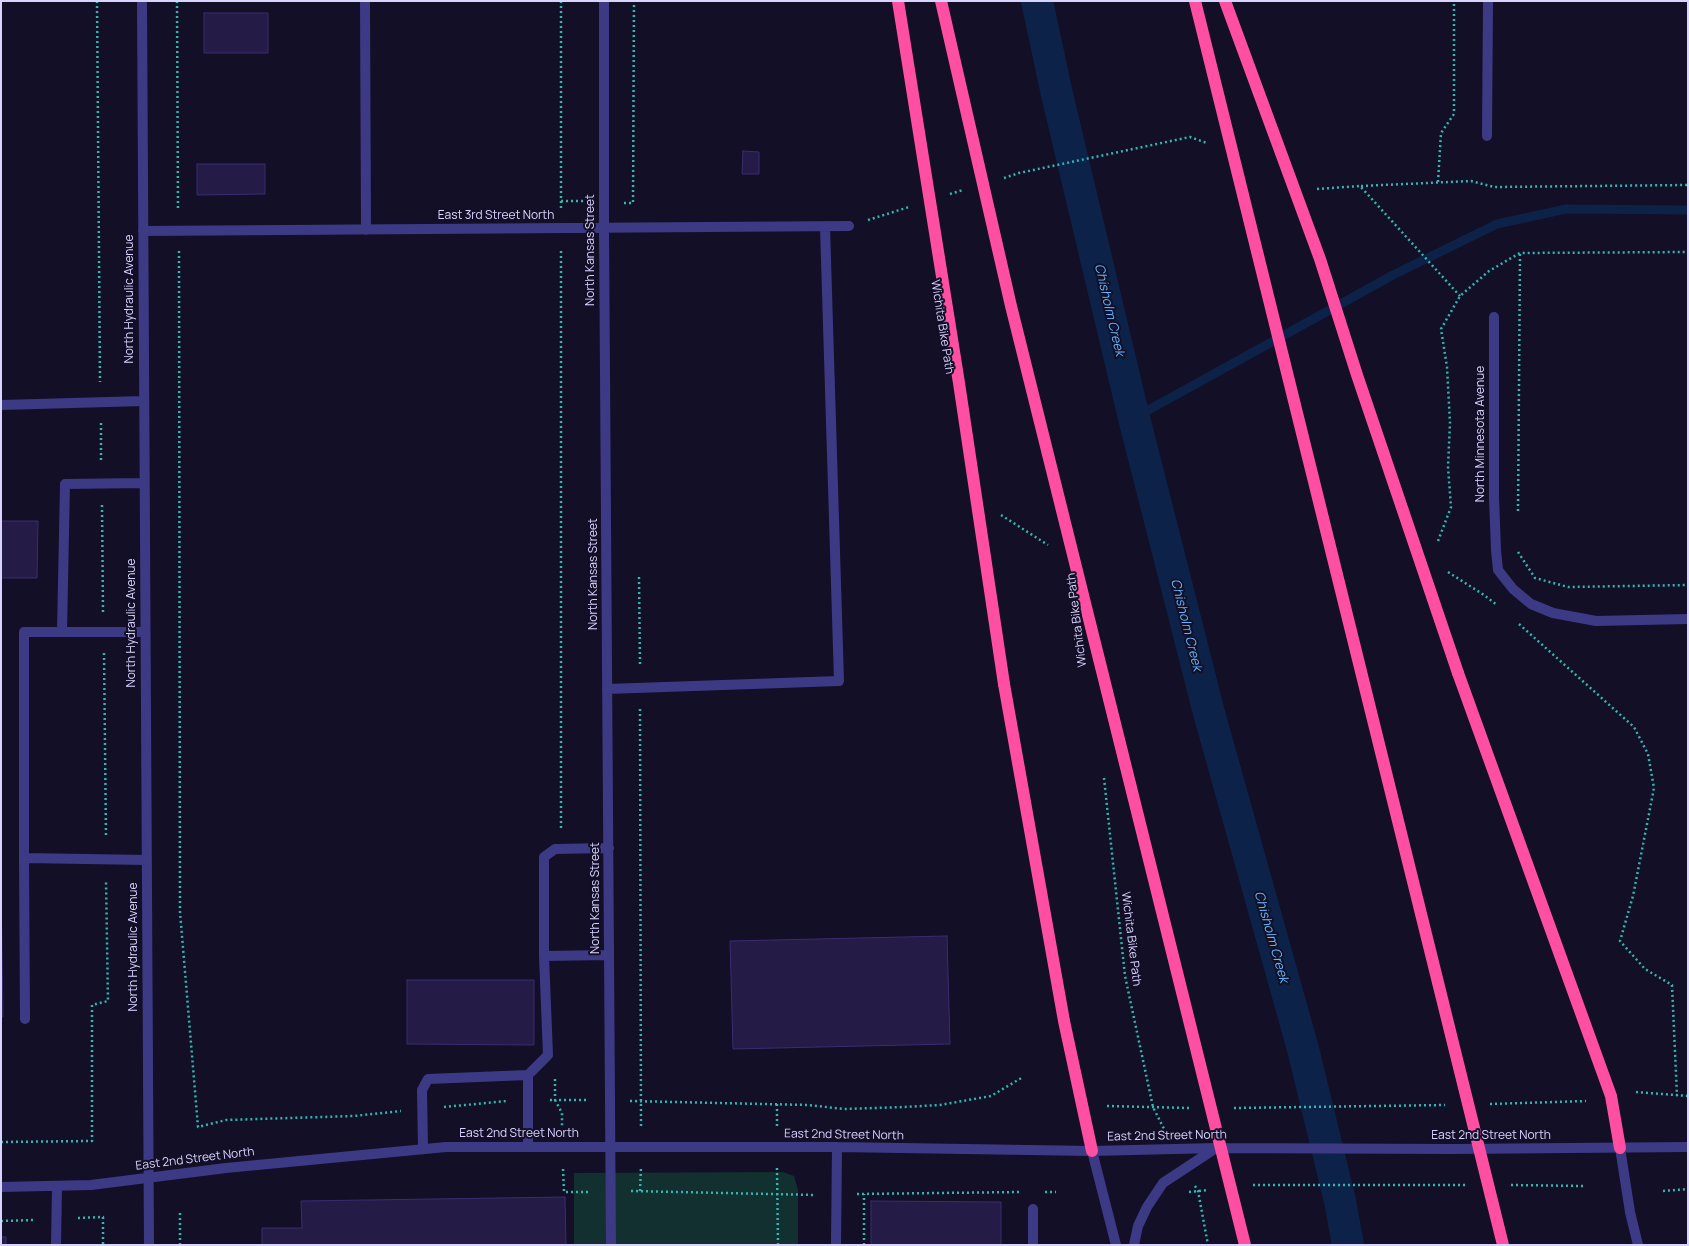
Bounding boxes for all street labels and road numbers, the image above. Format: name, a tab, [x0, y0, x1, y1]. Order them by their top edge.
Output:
street label: North Kansas Street	[584, 194, 598, 306]
street label: East 3rd Street North	[438, 209, 554, 223]
street label: North Hydraulic Avenue	[123, 235, 137, 363]
street label: Wichita Bike Path	[927, 279, 957, 375]
street label: North Minnesota Avenue	[1474, 366, 1488, 502]
street label: North Kansas Street	[587, 518, 601, 630]
street label: North Hydraulic Avenue	[125, 559, 139, 687]
street label: Wichita Bike Path	[1064, 572, 1090, 668]
street label: North Kansas Street	[589, 842, 603, 954]
street label: North Hydraulic Avenue	[127, 883, 141, 1011]
street label: Wichita Bike Path	[1118, 891, 1144, 987]
street label: East 2nd Street North	[459, 1127, 579, 1141]
street label: East 2nd Street North	[784, 1127, 904, 1143]
street label: East 2nd Street North	[1107, 1128, 1227, 1144]
street label: East 2nd Street North	[1431, 1129, 1551, 1143]
street label: East 2nd Street North	[135, 1145, 255, 1173]

